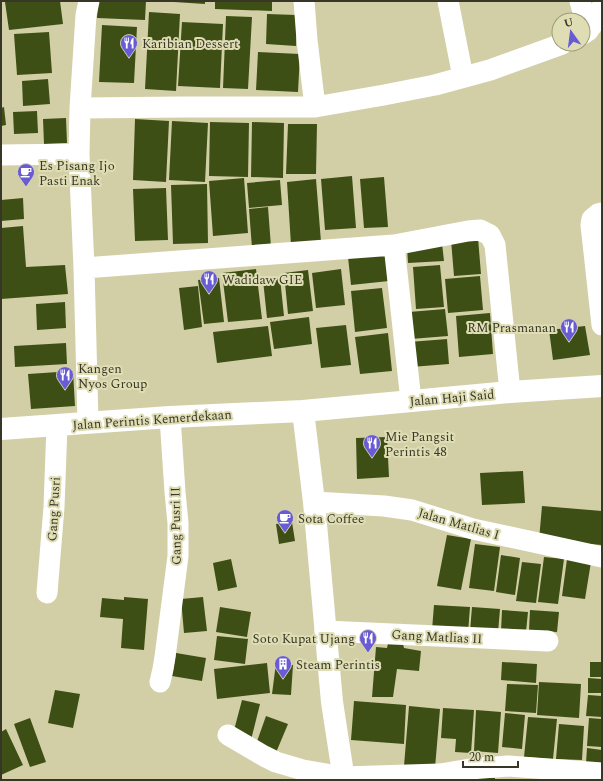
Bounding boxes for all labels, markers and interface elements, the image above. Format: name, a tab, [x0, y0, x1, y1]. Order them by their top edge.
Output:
north arrow	[551, 12, 591, 52]
text: U	[562, 13, 575, 32]
restaurant icon: Karibian Dessert	[119, 33, 139, 58]
place label: Karibian Dessert	[142, 34, 239, 54]
place label: Es Pisang Ijo Pasti Enak	[39, 156, 115, 191]
cafe icon: Es Pisang Ijo Pasti Enak	[16, 162, 36, 187]
restaurant icon: Wadidaw GIE	[199, 269, 219, 294]
place label: Wadidaw GIE	[222, 270, 302, 290]
restaurant icon: RM Prasmanan	[559, 317, 579, 342]
place label: RM Prasmanan	[467, 318, 556, 338]
place label: Kangen Nyos Group	[78, 359, 147, 394]
restaurant icon: Kangen Nyos Group	[55, 365, 75, 390]
street label: Jalan Haji Said	[409, 384, 495, 412]
street label: Jalan Perintis Kemerdekaan	[72, 404, 233, 436]
place label: Mie Pangsit Perintis 48	[385, 427, 455, 462]
restaurant icon: Mie Pangsit Perintis 48	[362, 433, 382, 458]
street label: Gang Pusri	[42, 476, 66, 542]
street label: Gang Pusri II	[165, 487, 187, 565]
street label: Jalan Matlias I	[416, 503, 502, 545]
cafe icon: Sota Coffee	[275, 508, 295, 533]
place label: Sota Coffee	[298, 509, 364, 529]
street label: Gang Matlias II	[391, 625, 483, 649]
restaurant icon: Soto Kupat Ujang	[358, 628, 378, 653]
place label: Soto Kupat Ujang	[253, 629, 355, 649]
building icon: Steam Perintis	[273, 654, 293, 679]
place label: Steam Perintis	[296, 655, 380, 675]
scale bar	[463, 743, 518, 769]
text: 20 m	[469, 748, 494, 767]

